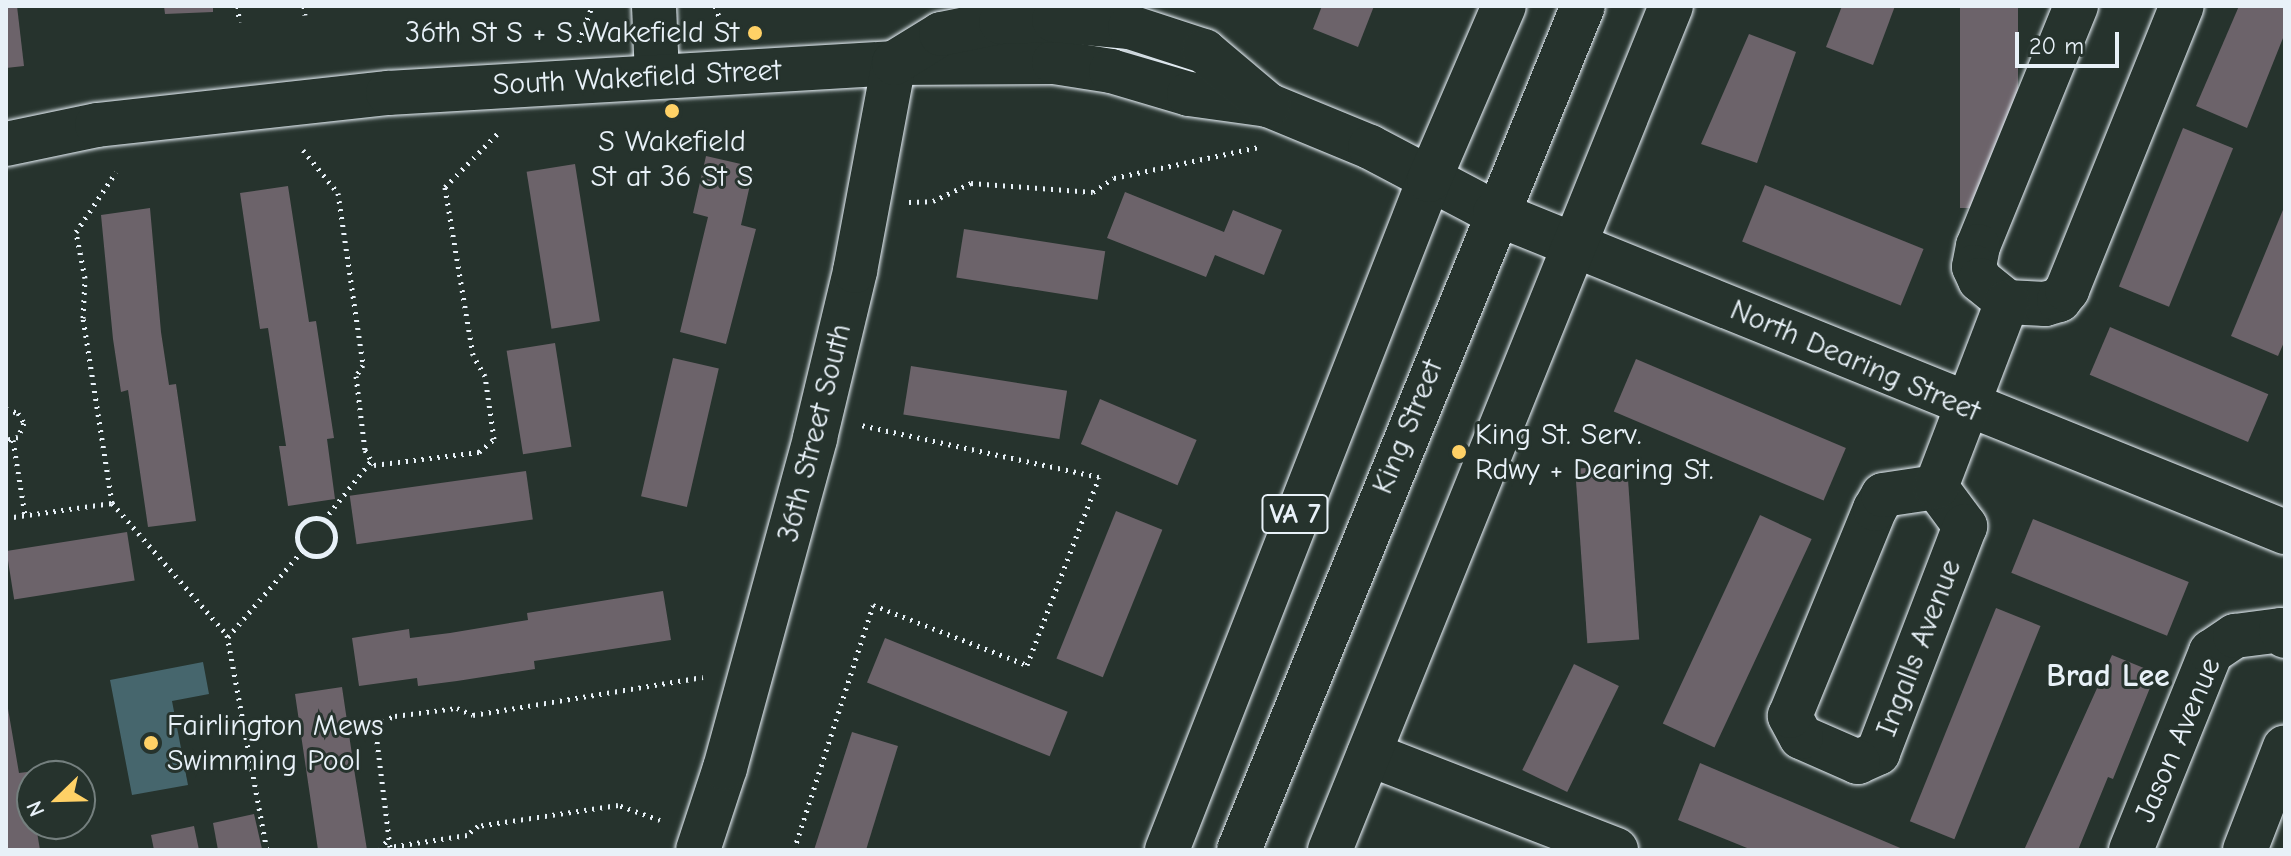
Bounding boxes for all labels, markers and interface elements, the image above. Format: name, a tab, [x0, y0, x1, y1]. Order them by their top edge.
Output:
place label: 36th St S + S Wakefield St	[405, 15, 739, 51]
scale bar	[2019, 16, 2123, 66]
marker: 36th St S + S Wakefield St	[746, 24, 764, 42]
text: 20 m	[2029, 32, 2084, 60]
street label: South Wakefield Street	[492, 52, 782, 104]
marker: S Wakefield St at 36 St S	[663, 102, 681, 120]
place label: S Wakefield St at 36 St S	[591, 124, 753, 194]
street label: North Dearing Street	[1725, 292, 1985, 430]
street label: 36th Street South	[770, 320, 860, 546]
street label: King Street	[1365, 355, 1451, 499]
place label: King St. Serv. Rdwy + Dearing St.	[1475, 417, 1713, 488]
marker: King St. Serv. Rdwy + Dearing St.	[1450, 443, 1468, 461]
road number: VA 7	[1261, 490, 1329, 538]
street label: Ingalls Avenue	[1869, 554, 1969, 742]
street label: Jason Avenue	[2127, 652, 2229, 828]
district label: Brad Lee	[2046, 657, 2170, 695]
place label: Fairlington Mews Swimming Pool	[167, 708, 383, 778]
marker: Fairlington Mews Swimming Pool	[142, 734, 160, 752]
north arrow	[16, 760, 96, 840]
text: N	[21, 797, 51, 820]

